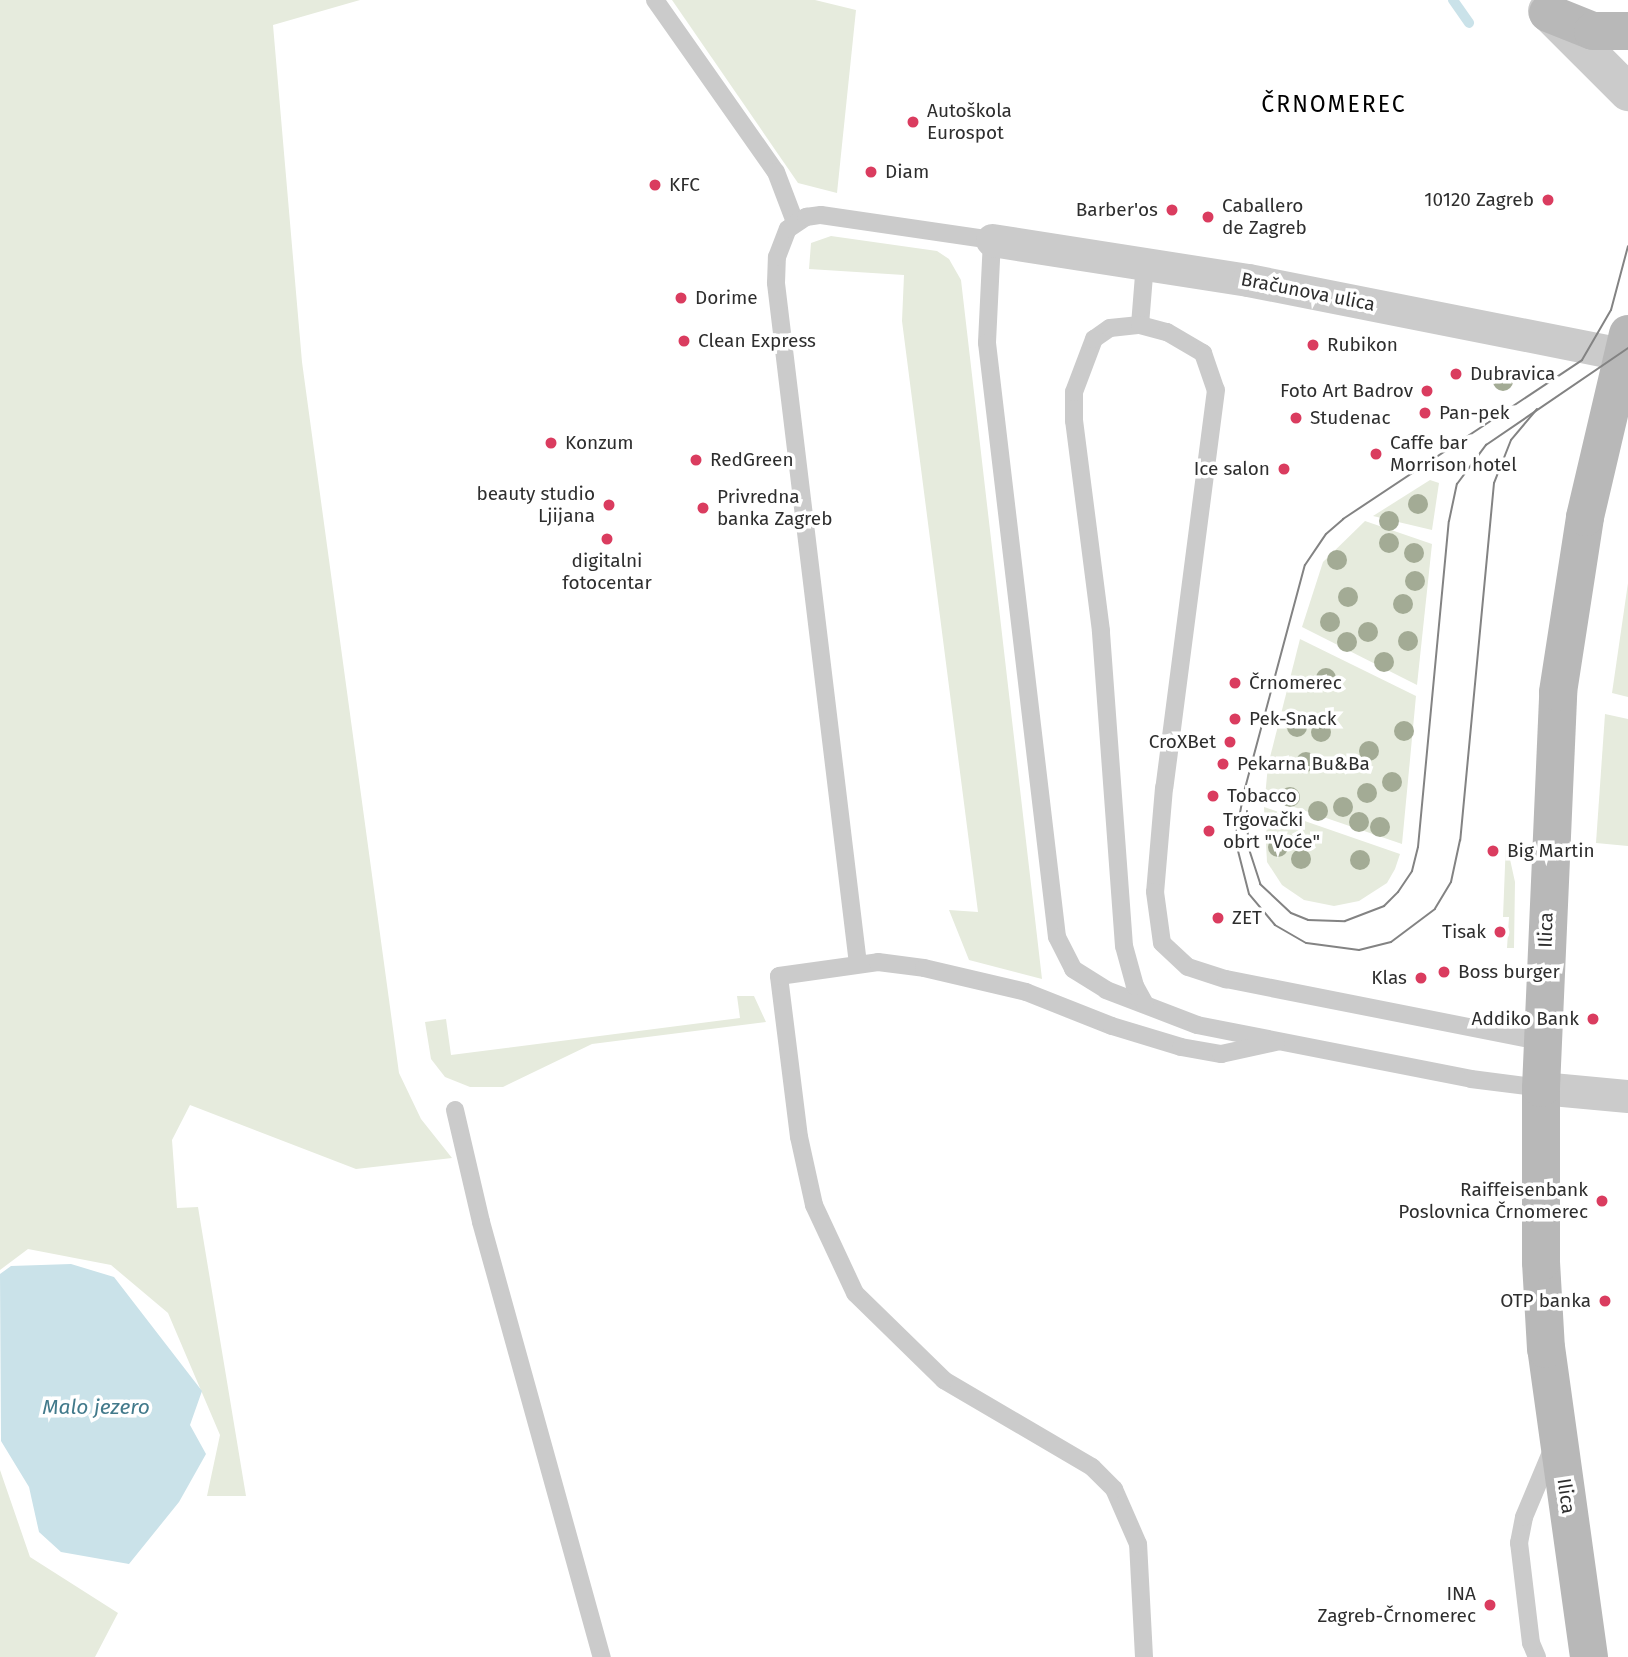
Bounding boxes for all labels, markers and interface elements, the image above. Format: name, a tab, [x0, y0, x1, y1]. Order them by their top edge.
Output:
district label: ČRNOMEREC	[1262, 90, 1406, 118]
place label: Autoškola Eurospot	[927, 100, 1012, 144]
marker: Autoškola Eurospot	[905, 114, 921, 130]
place label: Diam	[885, 161, 929, 183]
marker: Diam	[863, 164, 879, 180]
place label: KFC	[669, 174, 700, 196]
marker: KFC	[647, 177, 663, 193]
place label: 10120 Zagreb	[1424, 189, 1534, 211]
marker: 10120 Zagreb	[1540, 192, 1556, 208]
place label: Caballero de Zagreb	[1222, 195, 1307, 239]
place label: Barber'os	[1076, 199, 1158, 221]
marker: Barber'os	[1164, 202, 1180, 218]
marker: Caballero de Zagreb	[1200, 209, 1216, 225]
street label: Bračunova ulica	[1239, 268, 1377, 316]
place label: Dorime	[695, 287, 758, 309]
marker: Dorime	[673, 290, 689, 306]
place label: Clean Express	[698, 330, 816, 352]
marker: Clean Express	[676, 333, 692, 349]
place label: Rubikon	[1327, 334, 1398, 356]
marker: Rubikon	[1305, 337, 1321, 353]
place label: Dubravica	[1470, 363, 1555, 385]
marker: Dubravica	[1448, 366, 1464, 382]
place label: Foto Art Badrov	[1280, 380, 1413, 402]
marker: Foto Art Badrov	[1419, 383, 1435, 399]
place label: Pan-pek	[1439, 402, 1509, 424]
marker: Pan-pek	[1417, 405, 1433, 421]
place label: Studenac	[1310, 407, 1391, 429]
marker: Studenac	[1288, 410, 1304, 426]
place label: Konzum	[565, 432, 634, 454]
place label: Caffe bar Morrison hotel	[1390, 432, 1517, 476]
marker: Konzum	[543, 435, 559, 451]
marker: Caffe bar Morrison hotel	[1368, 446, 1384, 462]
place label: RedGreen	[710, 449, 794, 471]
marker: RedGreen	[688, 452, 704, 468]
place label: Ice salon	[1194, 458, 1270, 480]
marker: Ice salon	[1276, 461, 1292, 477]
place label: beauty studio Ljijana	[476, 483, 595, 527]
place label: Privredna banka Zagreb	[717, 486, 832, 530]
marker: beauty studio Ljijana	[601, 497, 617, 513]
marker: Privredna banka Zagreb	[695, 500, 711, 516]
marker: digitalni fotocentar	[599, 531, 615, 547]
place label: digitalni fotocentar	[562, 550, 652, 594]
place label: Črnomerec	[1249, 672, 1342, 694]
marker: Črnomerec	[1227, 675, 1243, 691]
place label: Pek-Snack	[1249, 708, 1336, 730]
marker: Pek-Snack	[1227, 711, 1243, 727]
place label: CroXBet	[1149, 731, 1216, 753]
marker: CroXBet	[1222, 734, 1238, 750]
place label: Pekarna Bu&Ba	[1237, 753, 1370, 775]
marker: Pekarna Bu&Ba	[1215, 756, 1231, 772]
place label: Tobacco	[1227, 785, 1297, 807]
marker: Tobacco	[1205, 788, 1221, 804]
place label: Trgovački obrt "Voće"	[1223, 809, 1320, 853]
marker: Trgovački obrt "Voće"	[1201, 823, 1217, 839]
place label: Big Martin	[1507, 840, 1595, 862]
marker: Big Martin	[1485, 843, 1501, 859]
place label: ZET	[1232, 907, 1262, 929]
marker: ZET	[1210, 910, 1226, 926]
street label: Ilica	[1534, 912, 1558, 948]
place label: Tisak	[1442, 921, 1486, 943]
marker: Tisak	[1492, 924, 1508, 940]
place label: Boss burger	[1458, 961, 1560, 983]
marker: Boss burger	[1436, 964, 1452, 980]
place label: Klas	[1371, 967, 1407, 989]
marker: Klas	[1413, 970, 1429, 986]
place label: Addiko Bank	[1472, 1008, 1579, 1030]
marker: Addiko Bank	[1585, 1011, 1601, 1027]
place label: Raiffeisenbank Poslovnica Črnomerec	[1398, 1179, 1588, 1223]
marker: Raiffeisenbank Poslovnica Črnomerec	[1594, 1193, 1610, 1209]
place label: OTP banka	[1500, 1290, 1591, 1312]
marker: OTP banka	[1597, 1293, 1613, 1309]
water label: Malo jezero	[42, 1394, 150, 1420]
street label: Ilica	[1552, 1477, 1580, 1515]
place label: INA Zagreb-Črnomerec	[1318, 1583, 1476, 1627]
marker: INA Zagreb-Črnomerec	[1482, 1597, 1498, 1613]

